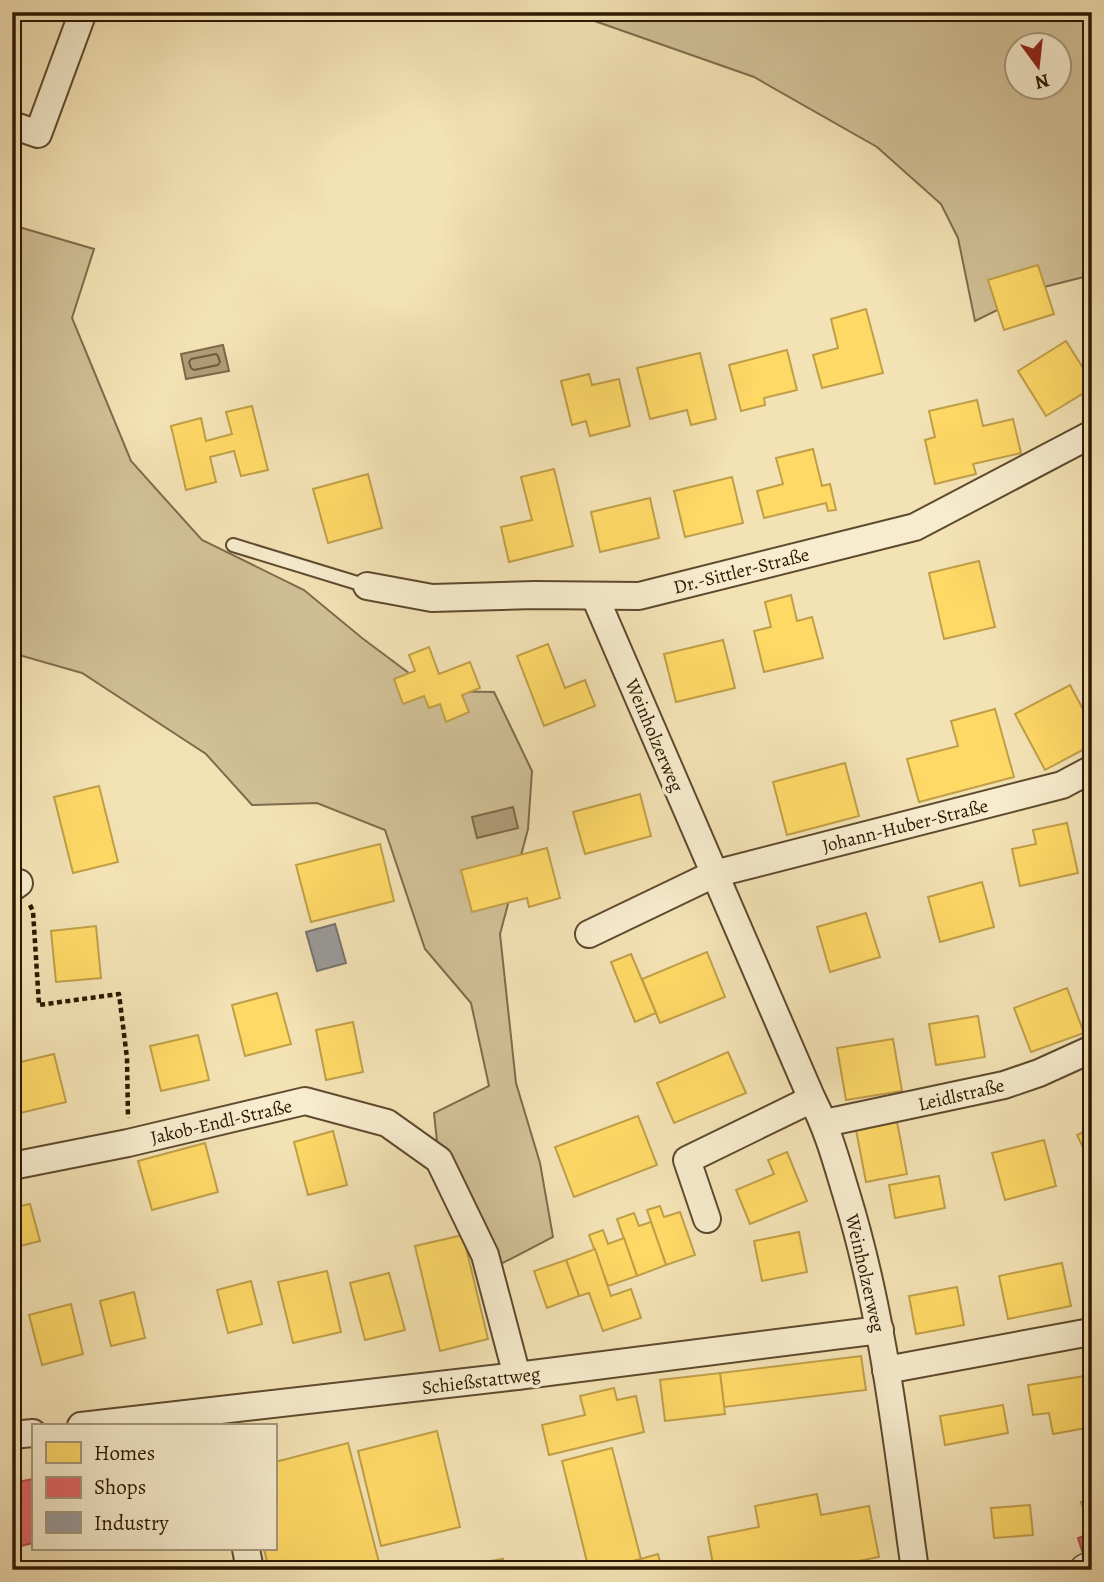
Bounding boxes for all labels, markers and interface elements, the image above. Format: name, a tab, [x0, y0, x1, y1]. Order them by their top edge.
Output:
north arrow	[1002, 32, 1072, 102]
text: N	[1032, 67, 1052, 96]
street label: Dr.-Sittler-Straße	[671, 542, 812, 600]
street label: Weinholzerweg	[618, 674, 690, 796]
street label: Johann-Huber-Straße	[819, 793, 991, 859]
street label: Leidlstraße	[915, 1072, 1007, 1118]
street label: Jakob-Endl-Straße	[148, 1093, 295, 1151]
street label: Weinholzerweg	[839, 1211, 891, 1335]
street label: Schießstattweg	[420, 1361, 542, 1401]
legend	[32, 1424, 276, 1550]
text: Homes	[94, 1439, 155, 1467]
text: Shops	[94, 1473, 146, 1501]
text: Industry	[94, 1509, 169, 1537]

